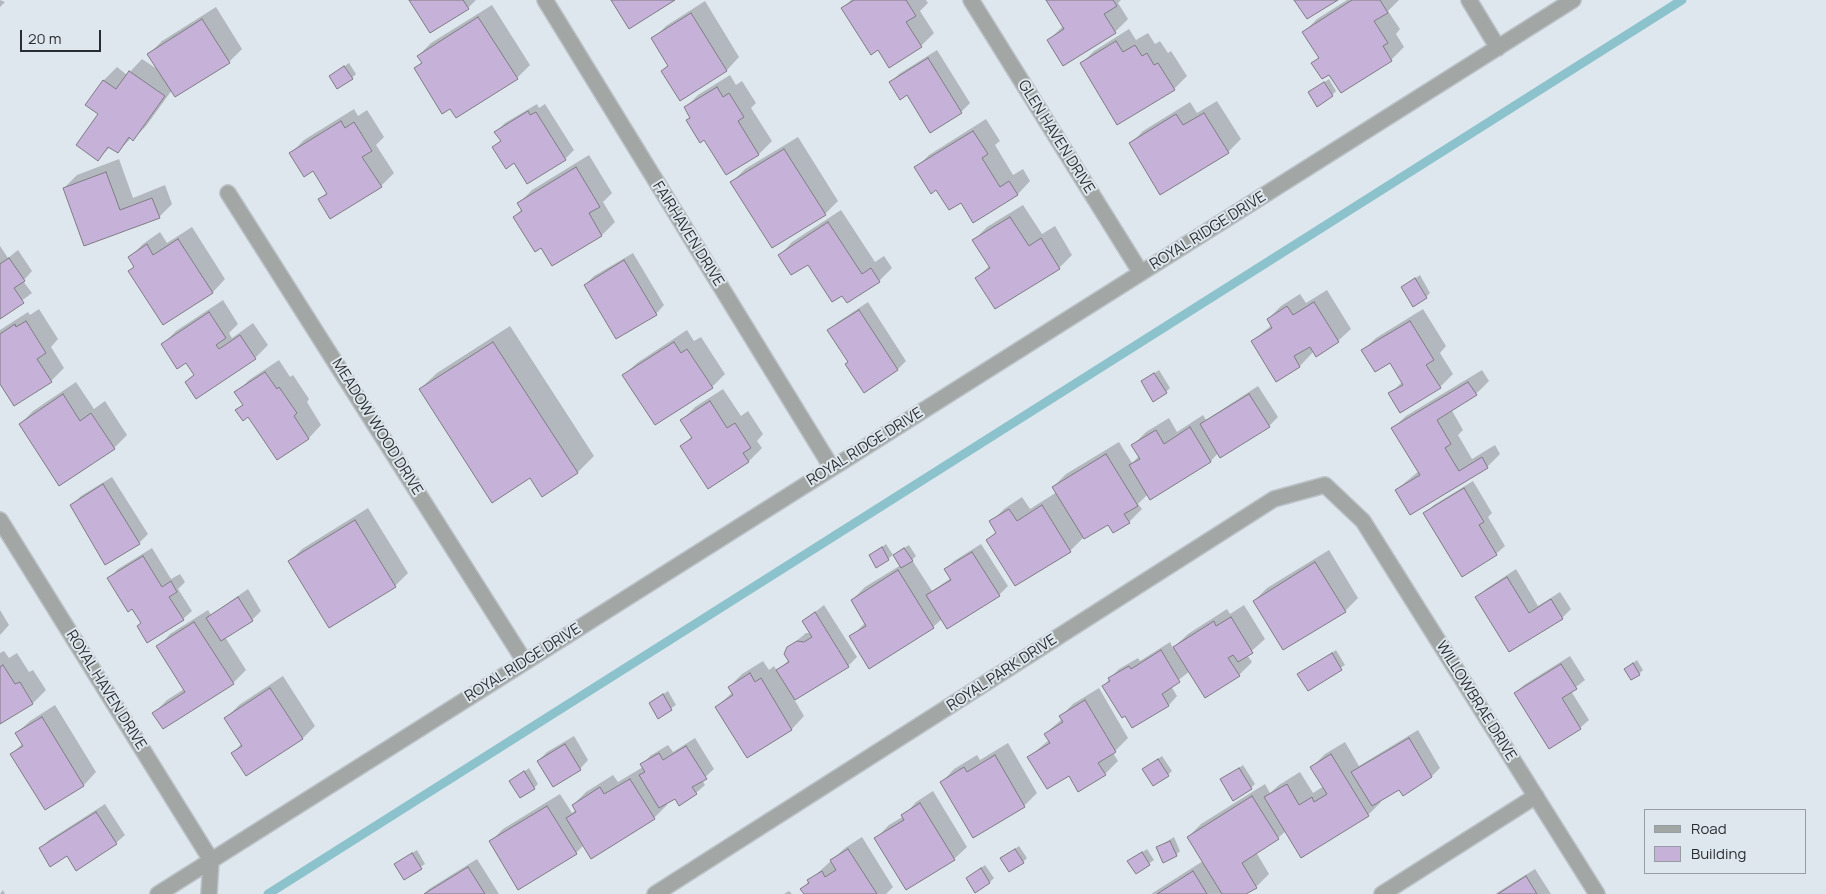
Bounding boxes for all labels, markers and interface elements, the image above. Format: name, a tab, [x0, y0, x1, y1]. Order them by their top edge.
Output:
scale bar	[22, 20, 104, 52]
text: 20 m	[28, 28, 61, 49]
street label: GLEN HAVEN DRIVE	[1014, 77, 1098, 197]
street label: FAIRHAVEN DRIVE	[649, 178, 727, 290]
street label: ROYAL RIDGE DRIVE	[1147, 188, 1269, 274]
street label: MEADOW WOOD DRIVE	[328, 356, 426, 498]
street label: ROYAL RIDGE DRIVE	[804, 404, 926, 490]
street label: ROYAL RIDGE DRIVE	[462, 620, 584, 706]
street label: ROYAL HAVEN DRIVE	[62, 627, 150, 753]
street label: ROYAL PARK DRIVE	[944, 631, 1060, 715]
street label: WILLOWBRAE DRIVE	[1432, 638, 1520, 764]
legend	[1644, 809, 1806, 874]
text: Road	[1691, 818, 1727, 839]
text: Building	[1691, 843, 1746, 864]

